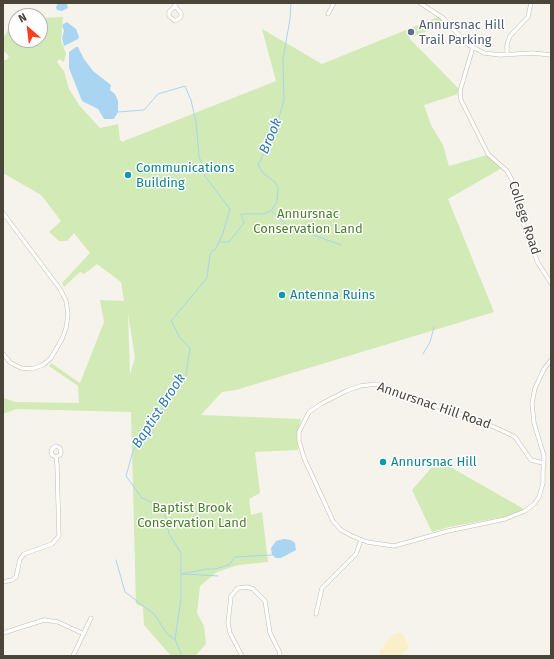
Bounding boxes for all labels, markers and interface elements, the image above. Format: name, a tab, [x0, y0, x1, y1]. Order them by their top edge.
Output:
north arrow	[8, 8, 48, 48]
text: N	[16, 10, 29, 25]
place label: Annursnac Hill Trail Parking	[419, 17, 505, 48]
marker: Annursnac Hill Trail Parking	[406, 27, 416, 37]
water label: Brook	[256, 116, 286, 156]
place label: Communications Building	[136, 160, 235, 191]
marker: Communications Building	[123, 170, 133, 180]
street label: College Road	[505, 179, 543, 257]
park label: Annursnac Conservation Land	[253, 206, 363, 237]
place label: Antenna Ruins	[290, 287, 375, 303]
marker: Antenna Ruins	[277, 290, 287, 300]
water label: Baptist Brook	[129, 371, 189, 451]
street label: Annursnac Hill Road	[375, 379, 493, 433]
place label: Annursnac Hill	[391, 454, 477, 470]
marker: Annursnac Hill	[378, 457, 388, 467]
park label: Baptist Brook Conservation Land	[137, 500, 247, 531]

